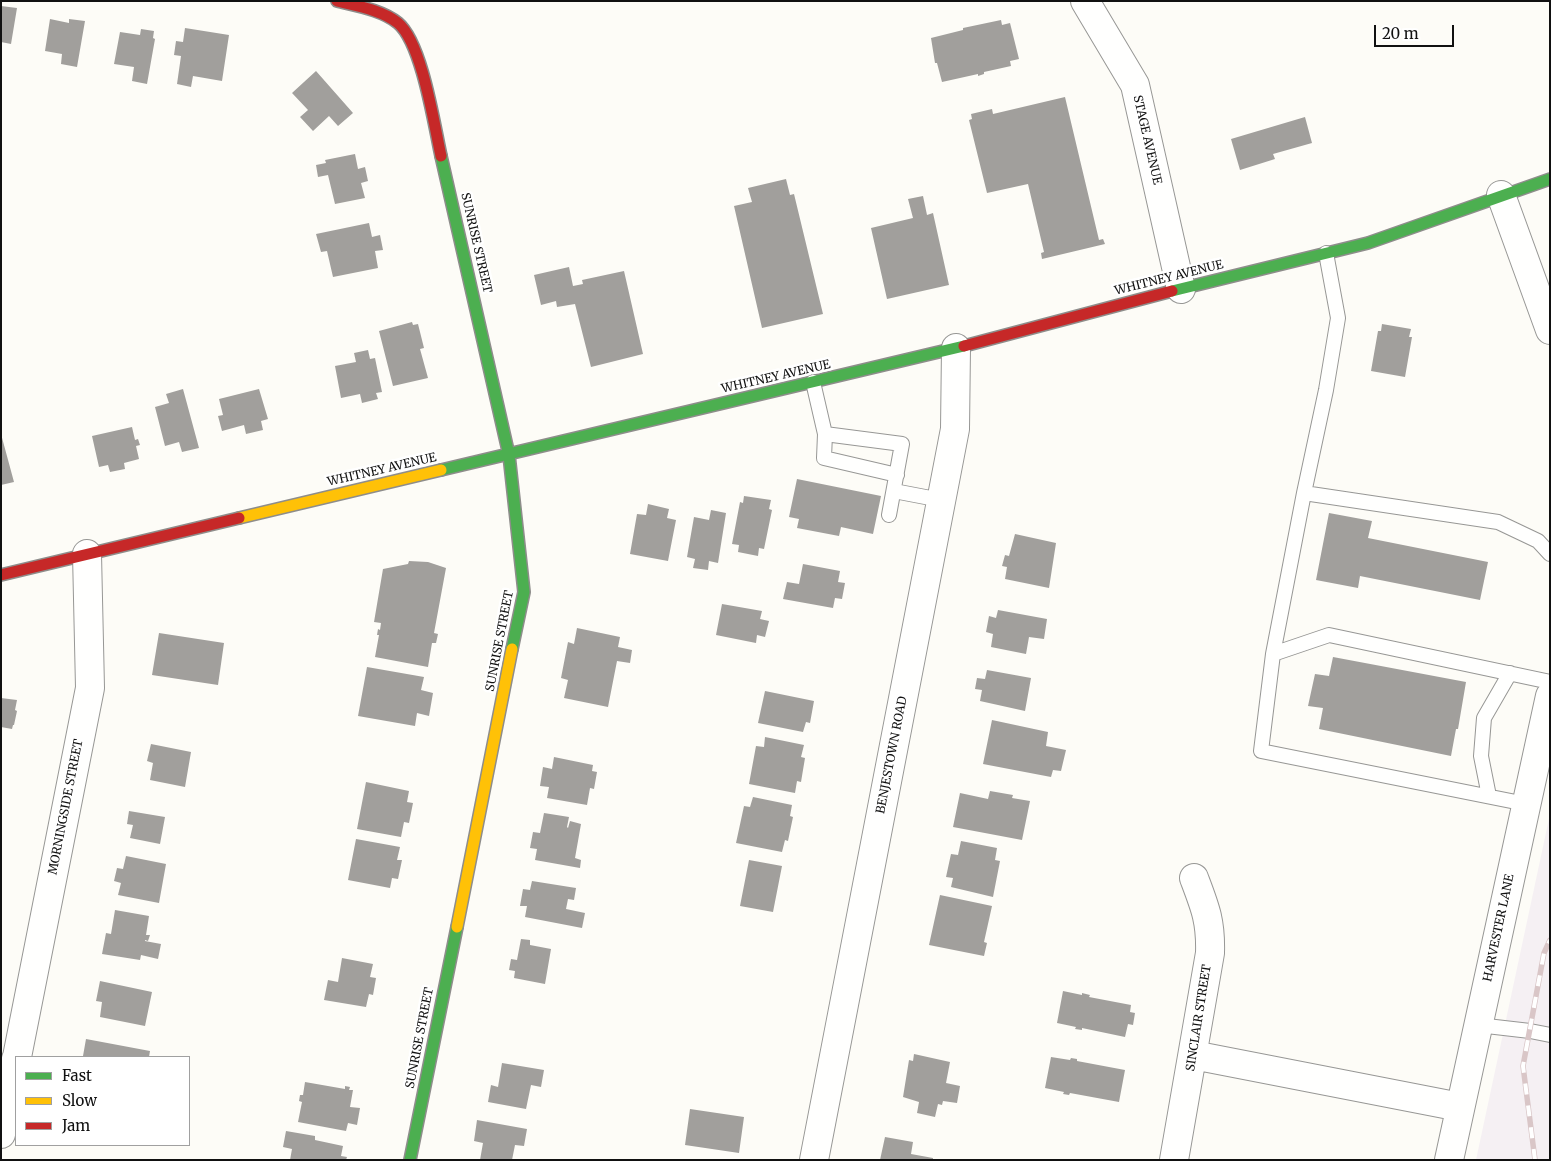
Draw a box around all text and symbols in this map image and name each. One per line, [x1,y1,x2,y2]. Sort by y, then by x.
scale bar [1376,15,1456,47]
text: 20 m [1382,24,1419,43]
street label: STAGE AVENUE [1130,94,1164,186]
street label: SUNRISE STREET [457,191,495,295]
street label: WHITNEY AVENUE [1113,258,1225,298]
street label: WHITNEY AVENUE [720,357,832,397]
street label: WHITNEY AVENUE [326,450,438,490]
street label: SUNRISE STREET [483,589,517,693]
street label: BENJESTOWN ROAD [874,695,910,815]
street label: MORNINGSIDE STREET [46,738,86,876]
street label: HARVESTER LANE [1481,873,1517,983]
street label: SINCLAIR STREET [1183,964,1215,1072]
street label: SUNRISE STREET [403,986,437,1090]
legend [15,1056,190,1146]
text: Fast [62,1066,92,1085]
text: Slow [62,1091,97,1110]
text: Jam [62,1116,90,1135]

